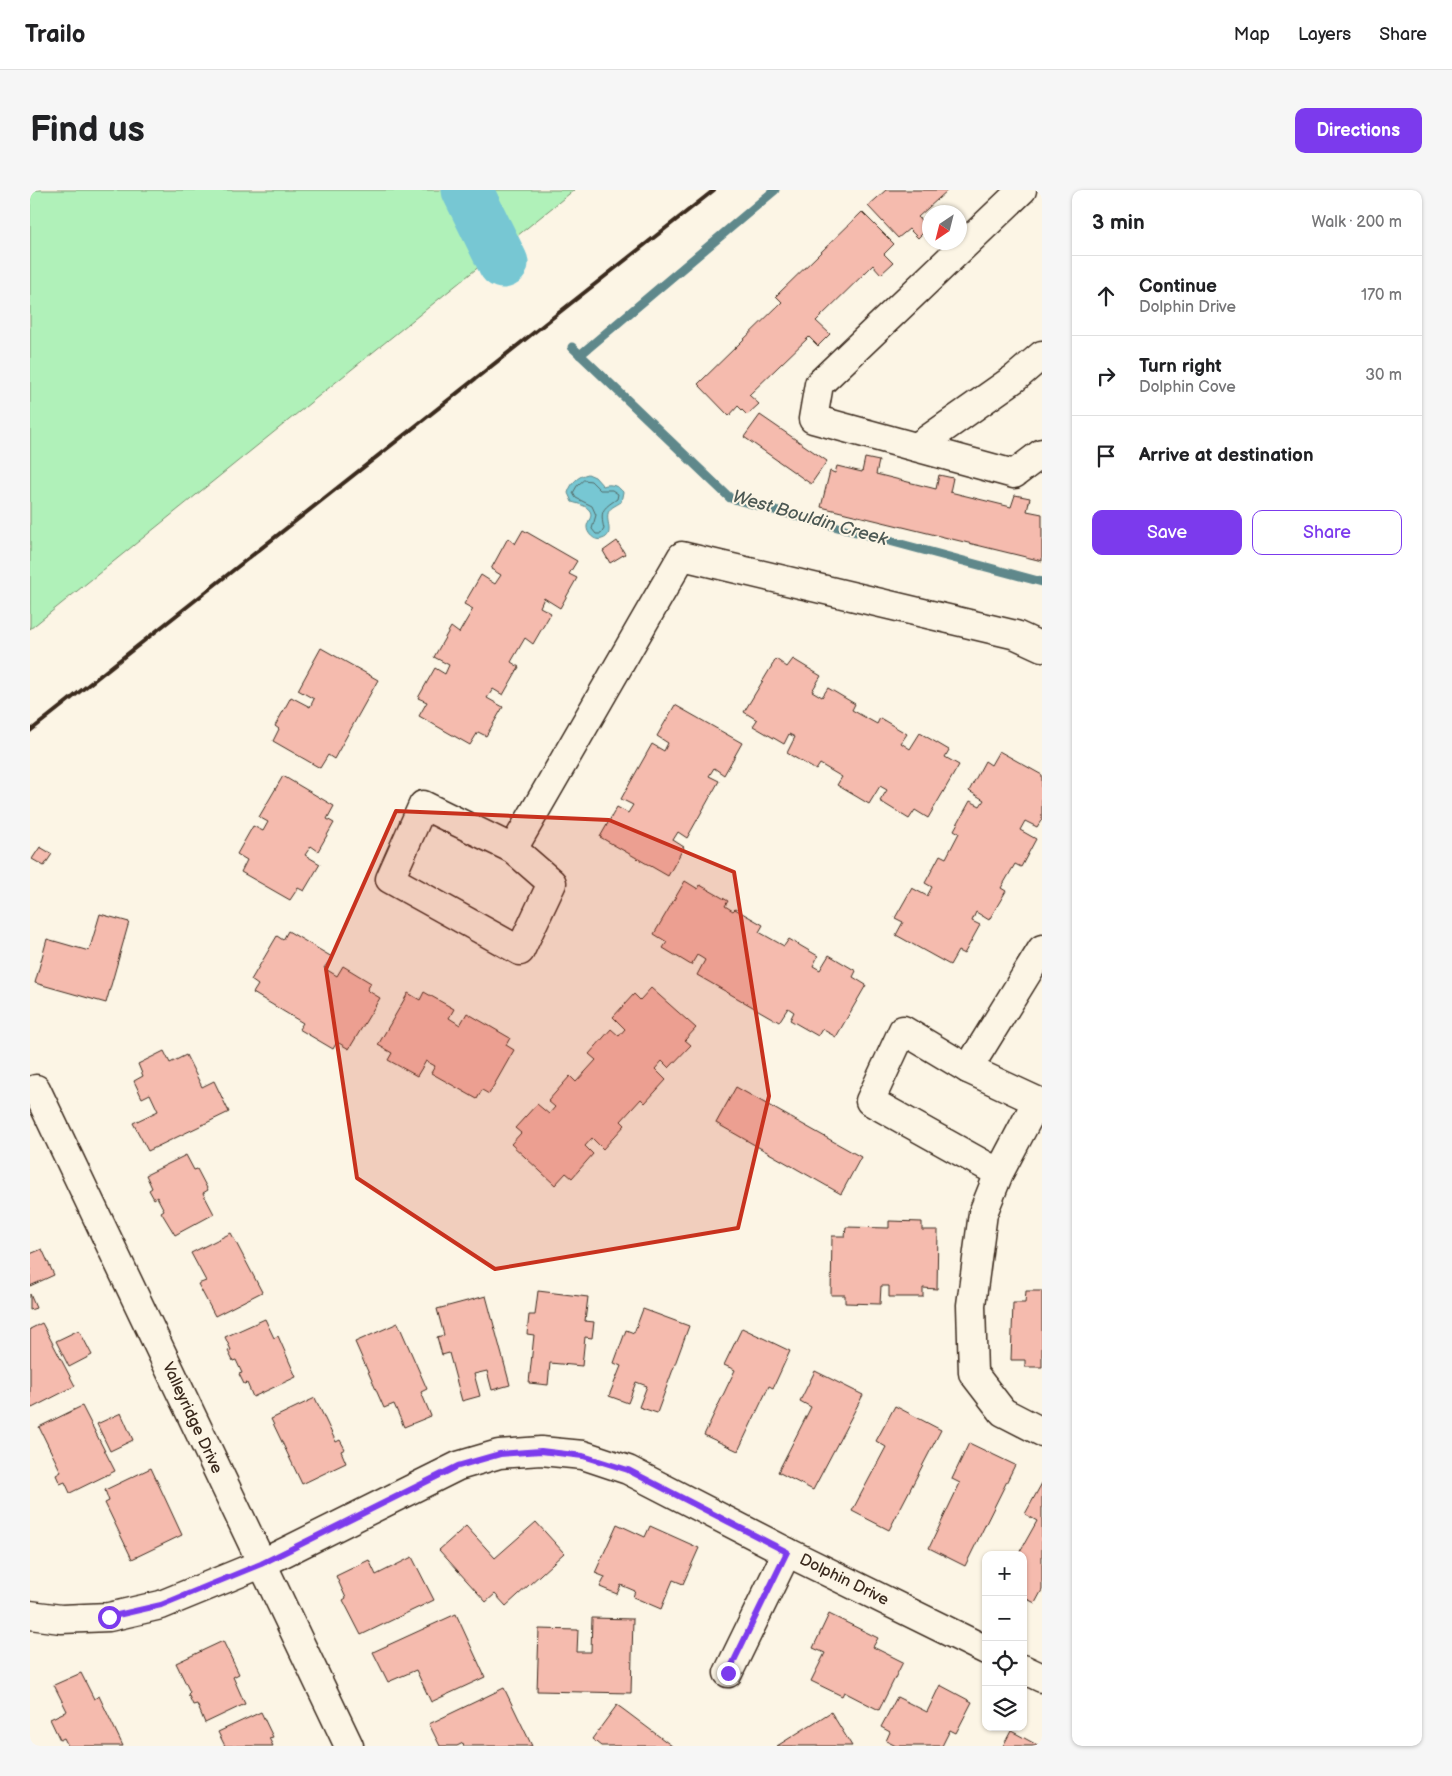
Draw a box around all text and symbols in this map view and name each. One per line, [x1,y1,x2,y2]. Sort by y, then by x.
text: Trailo [25,20,85,49]
text: Map [1234,24,1270,45]
text: Layers [1298,24,1351,45]
text: Share [1379,24,1427,45]
button: Directions [1295,108,1422,153]
text: Find us [30,109,145,152]
north arrow [922,205,967,250]
text: 3 min [1092,210,1145,235]
text: Walk · 200 m [1312,213,1402,232]
text: Continue [1139,275,1217,298]
icon: ahead [1092,282,1120,310]
text: 170 m [1361,286,1402,305]
text: Dolphin Drive [1139,298,1236,317]
text: Turn right [1139,355,1222,378]
icon: right [1092,362,1120,390]
text: 30 m [1365,366,1402,385]
text: Dolphin Cove [1139,378,1236,397]
icon: arrive [1092,442,1120,470]
text: Arrive at destination [1139,444,1314,467]
water label: West Bouldin Creek [730,486,891,551]
button: Save [1092,510,1242,555]
button: Share [1252,510,1402,555]
street label: Valleyridge Drive [158,1359,226,1477]
street label: Dolphin Drive [796,1550,892,1610]
map controls [982,1551,1027,1731]
button: + [982,1551,1027,1596]
button: − [982,1596,1027,1641]
route start [98,1606,121,1629]
button: locate [982,1641,1027,1686]
route end [717,1662,740,1685]
button: layers [982,1686,1027,1731]

